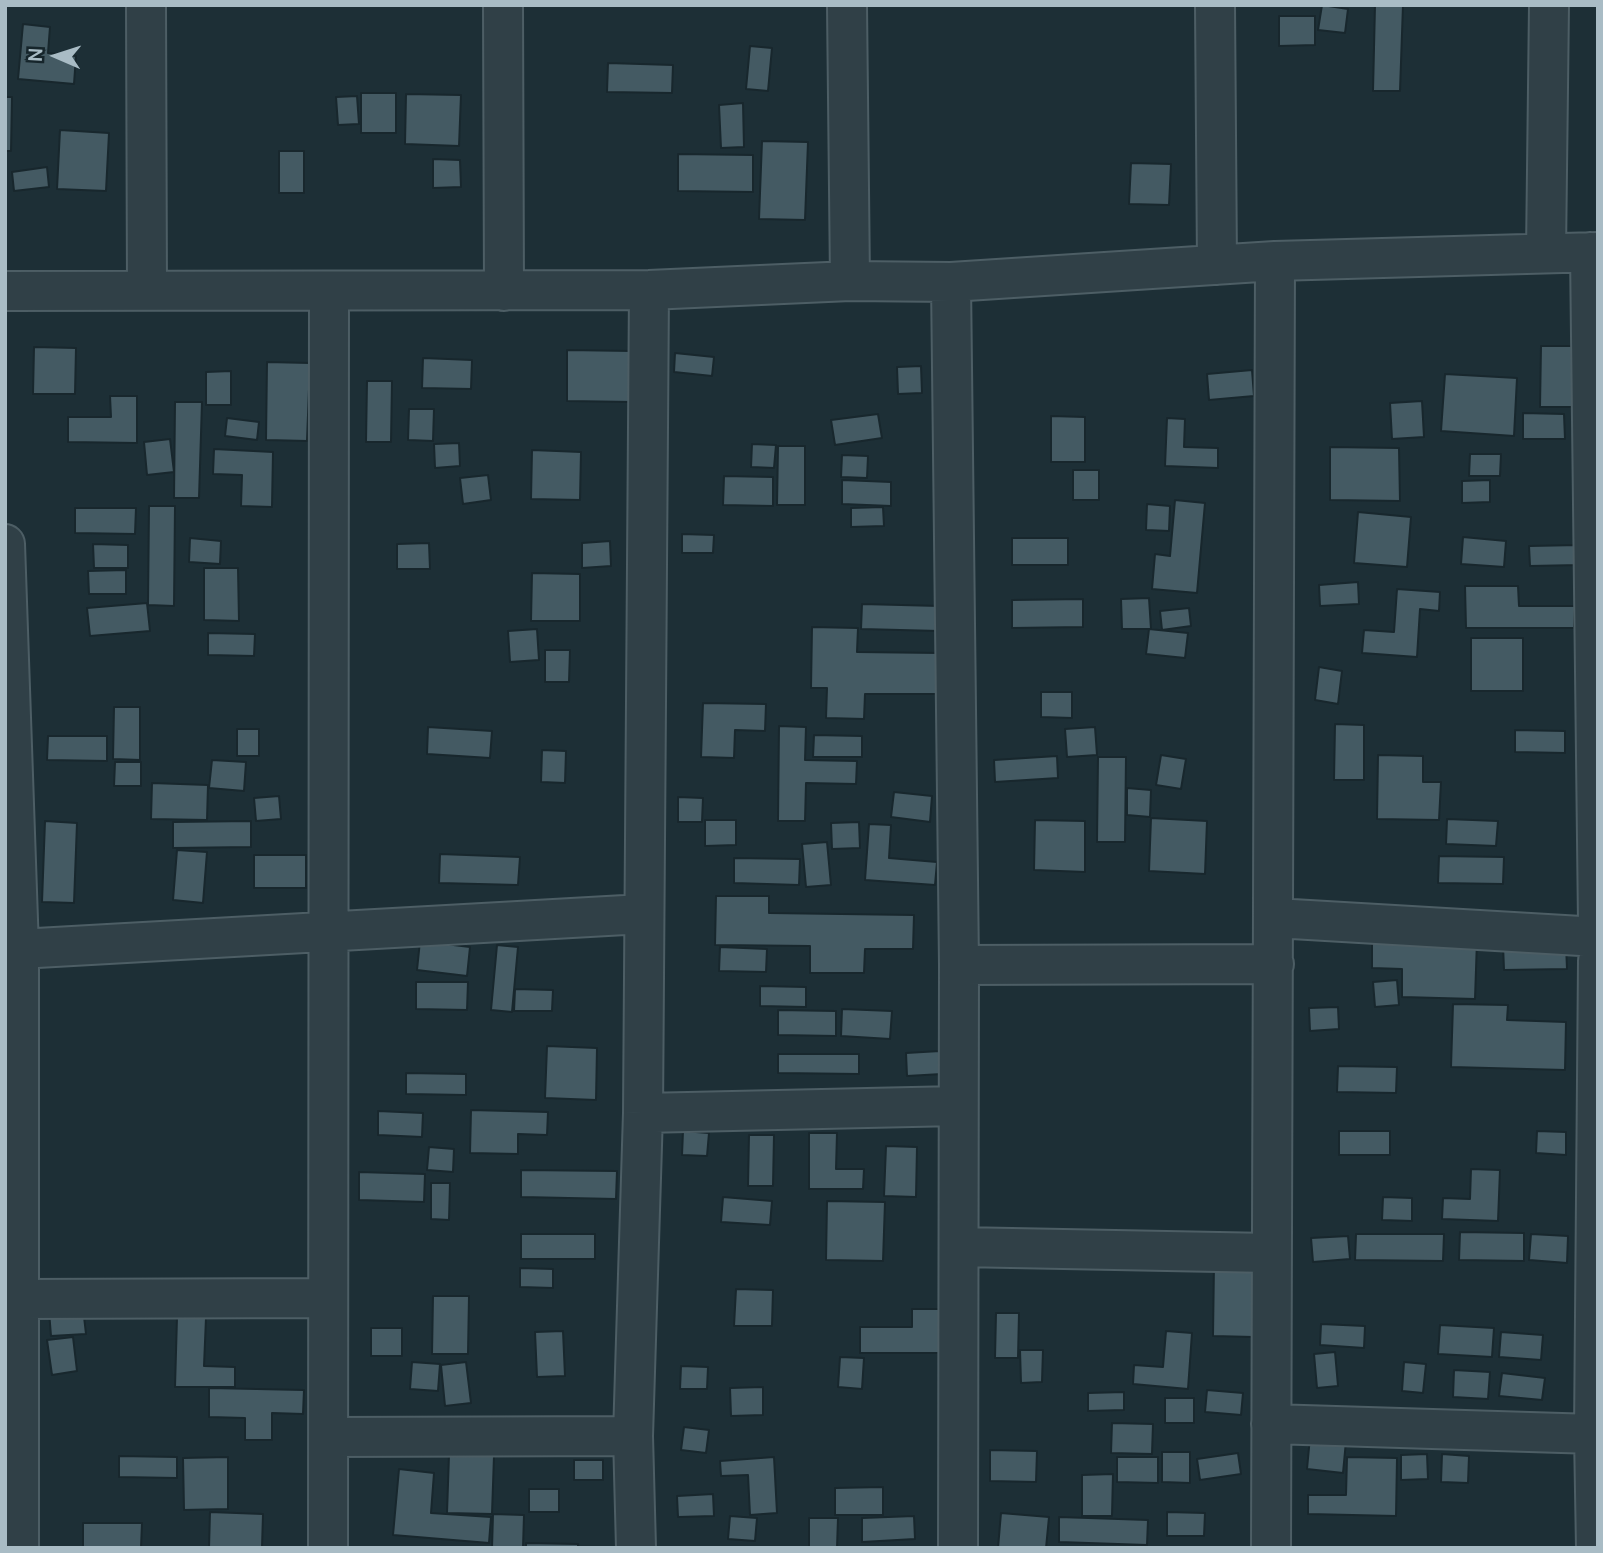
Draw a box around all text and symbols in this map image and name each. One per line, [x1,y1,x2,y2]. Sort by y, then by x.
north arrow [21,21,91,91]
text: N [22,47,48,62]

